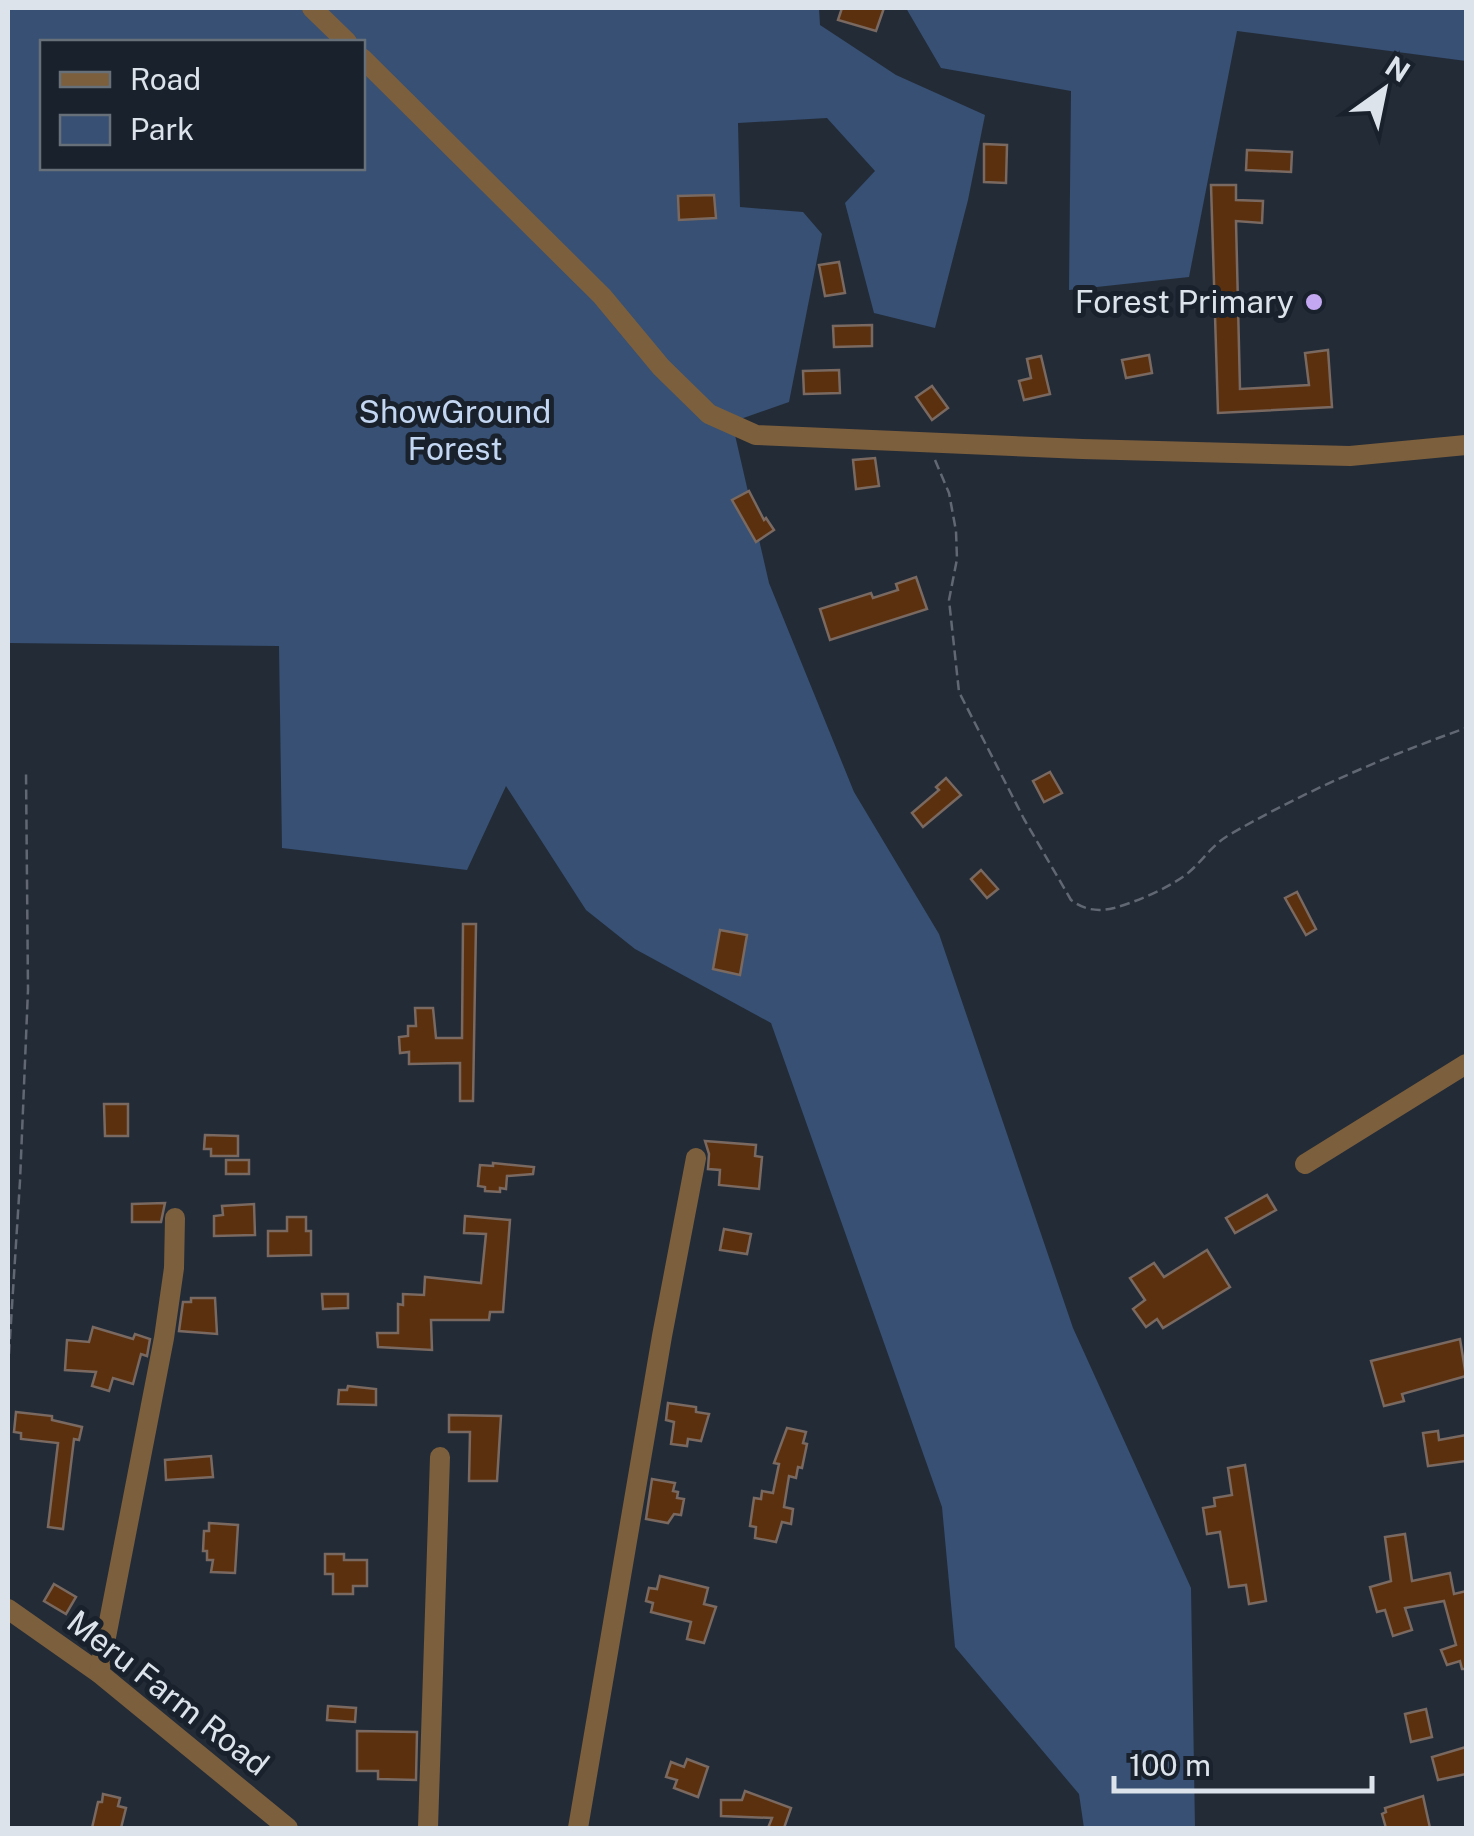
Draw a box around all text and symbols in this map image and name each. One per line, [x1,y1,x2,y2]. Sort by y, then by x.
legend [40,40,365,170]
north arrow [1334,40,1434,140]
text: N [1380,49,1416,88]
text: Road [130,61,201,97]
text: Park [130,111,194,147]
place label: Forest Primary [1075,283,1294,320]
marker: Forest Primary [1303,291,1325,313]
park label: ShowGround Forest [359,393,551,467]
street label: Meru Farm Road [60,1603,276,1783]
scale bar [1114,1731,1372,1793]
text: 100 m [1129,1747,1211,1783]

